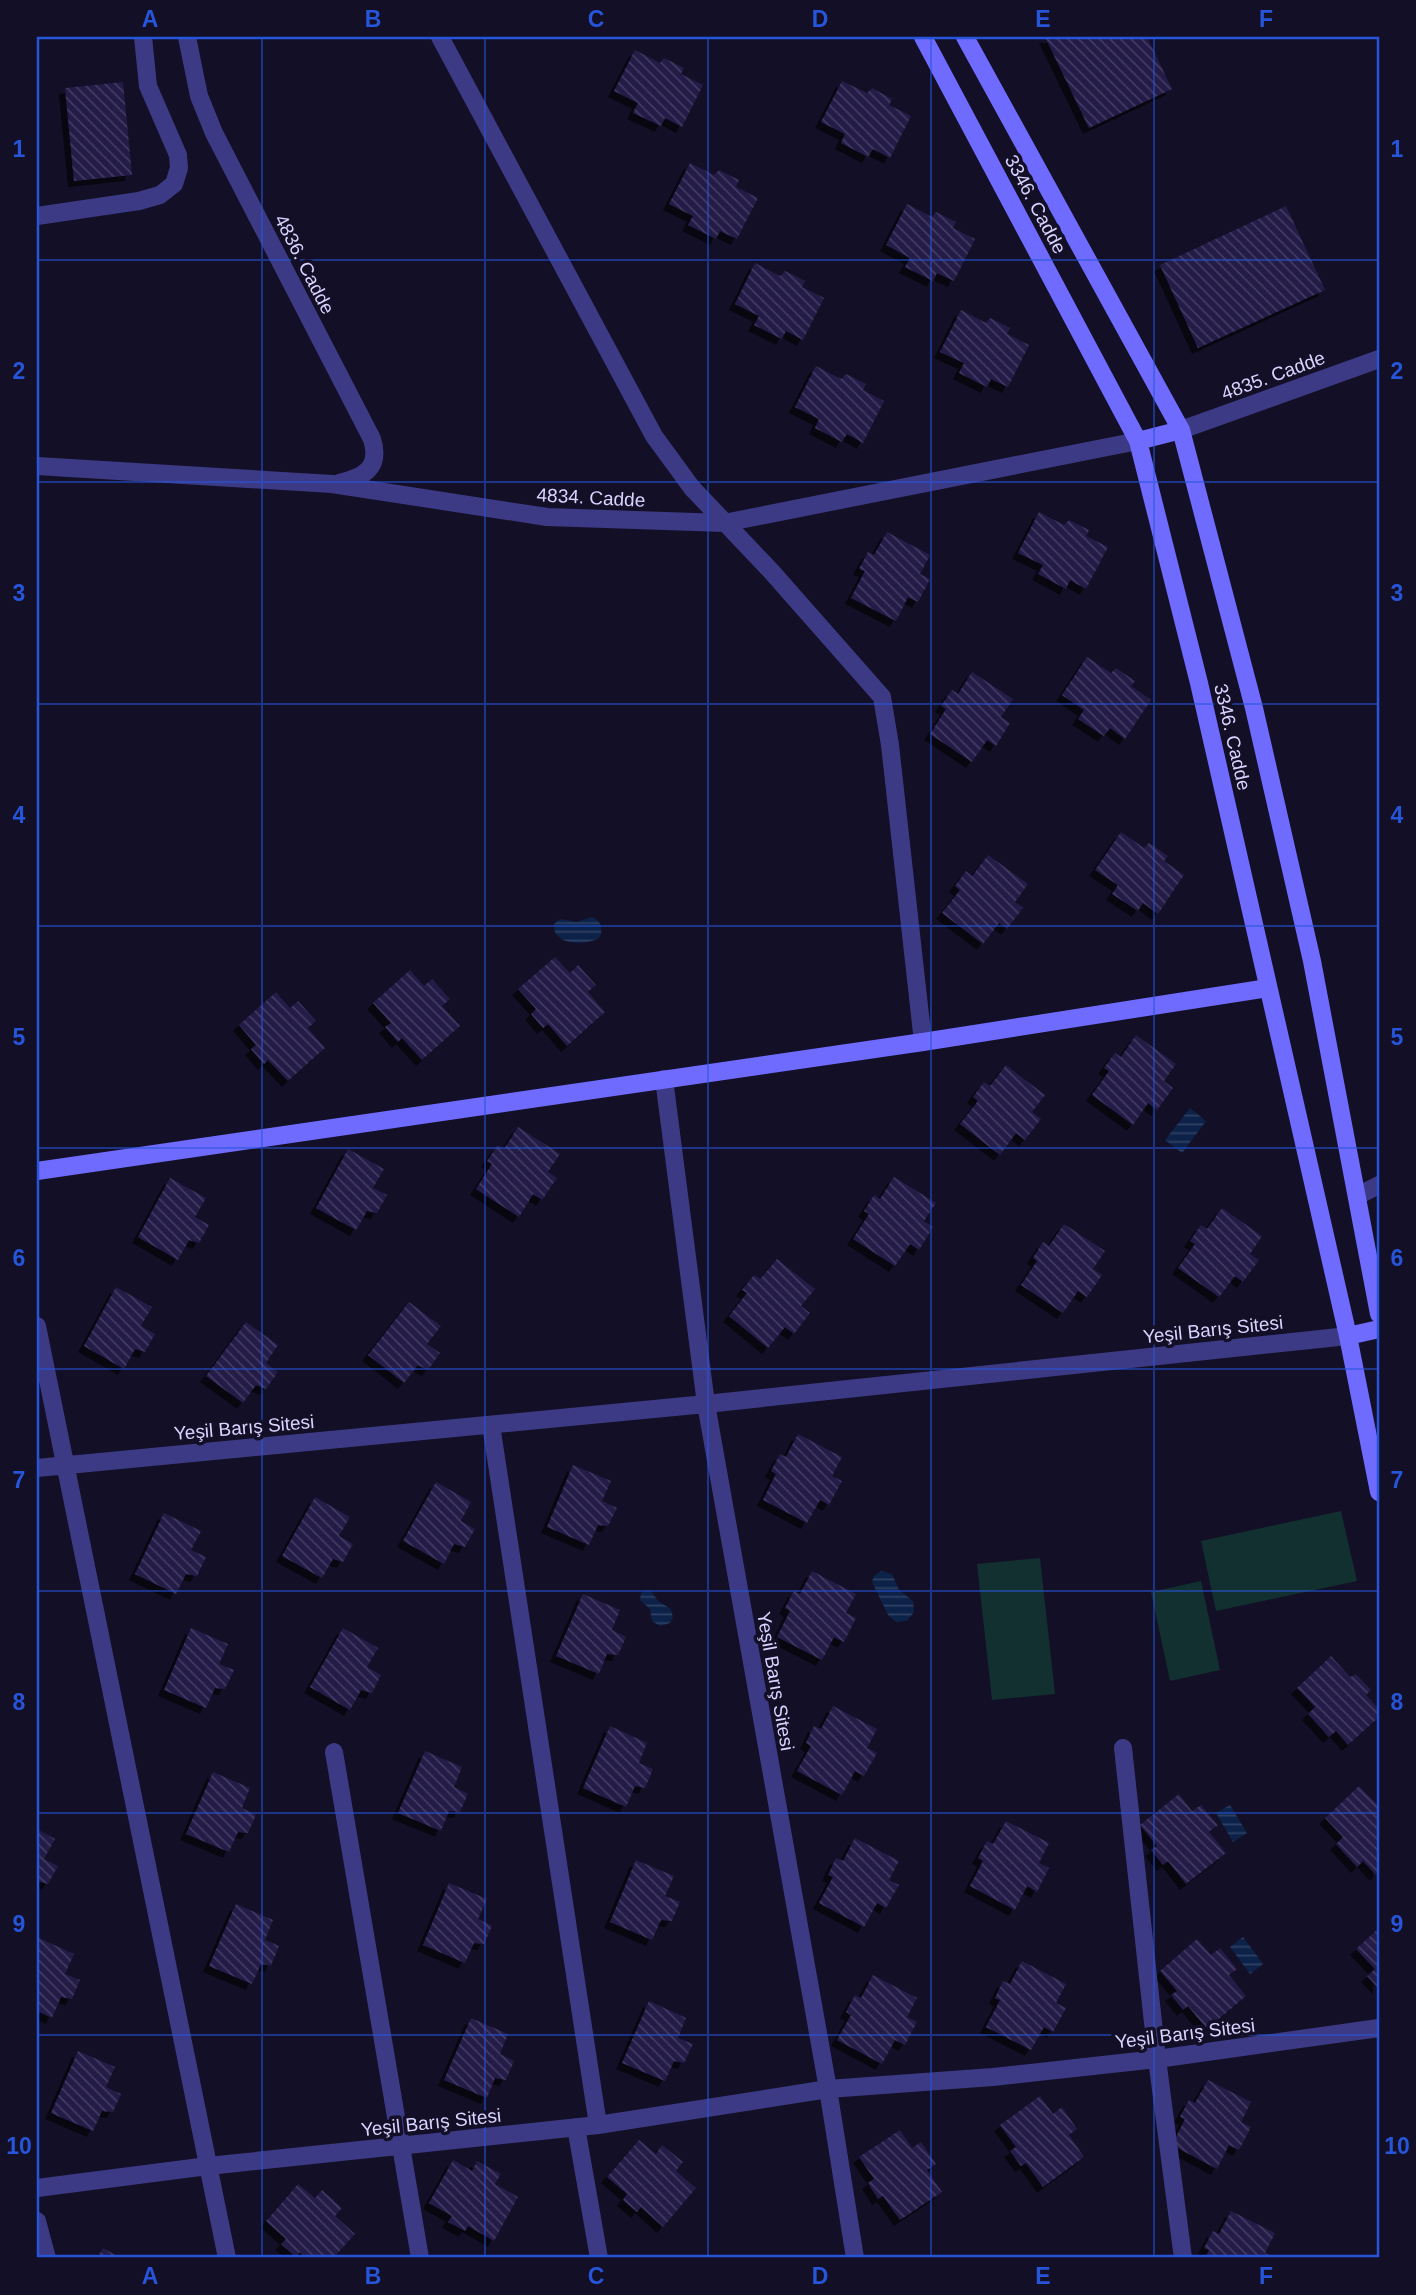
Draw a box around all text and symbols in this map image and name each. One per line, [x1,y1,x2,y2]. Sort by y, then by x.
text: A [142,6,158,32]
text: B [365,6,381,32]
text: C [588,6,604,32]
text: D [812,6,828,32]
text: E [1035,6,1051,32]
text: F [1259,6,1273,32]
text: 1 [13,136,26,162]
text: 1 [1391,136,1404,162]
street label: 3346. Cadde [1001,151,1070,257]
street label: 4836. Cadde [270,211,339,317]
street label: 4835. Cadde [1218,347,1328,404]
text: 2 [13,358,25,384]
text: 2 [1391,358,1403,384]
street label: 4834. Cadde [536,484,646,511]
text: 3 [13,580,25,606]
text: 3 [1391,580,1403,606]
street label: 3346. Cadde [1210,682,1255,792]
text: 4 [13,802,26,828]
text: 4 [1391,802,1404,828]
text: 5 [13,1024,26,1050]
text: 5 [1391,1024,1404,1050]
text: 6 [13,1245,25,1271]
text: 6 [1391,1245,1403,1271]
street label: Yeşil Barış Sitesi [1142,1312,1284,1347]
street label: Yeşil Barış Sitesi [173,1411,315,1444]
text: 7 [13,1467,25,1493]
text: 7 [1391,1467,1403,1493]
street label: Yeşil Barış Sitesi [753,1610,798,1752]
text: 8 [13,1689,26,1715]
text: 8 [1391,1689,1404,1715]
text: 9 [13,1911,25,1937]
text: 9 [1391,1911,1403,1937]
street label: Yeşil Barış Sitesi [1114,2014,1256,2052]
street label: Yeşil Barış Sitesi [360,2105,502,2140]
text: 10 [6,2133,32,2159]
text: 10 [1384,2133,1410,2159]
text: A [142,2263,158,2289]
text: B [365,2263,381,2289]
text: C [588,2263,604,2289]
text: D [812,2263,828,2289]
text: E [1035,2263,1051,2289]
text: F [1259,2263,1273,2289]

